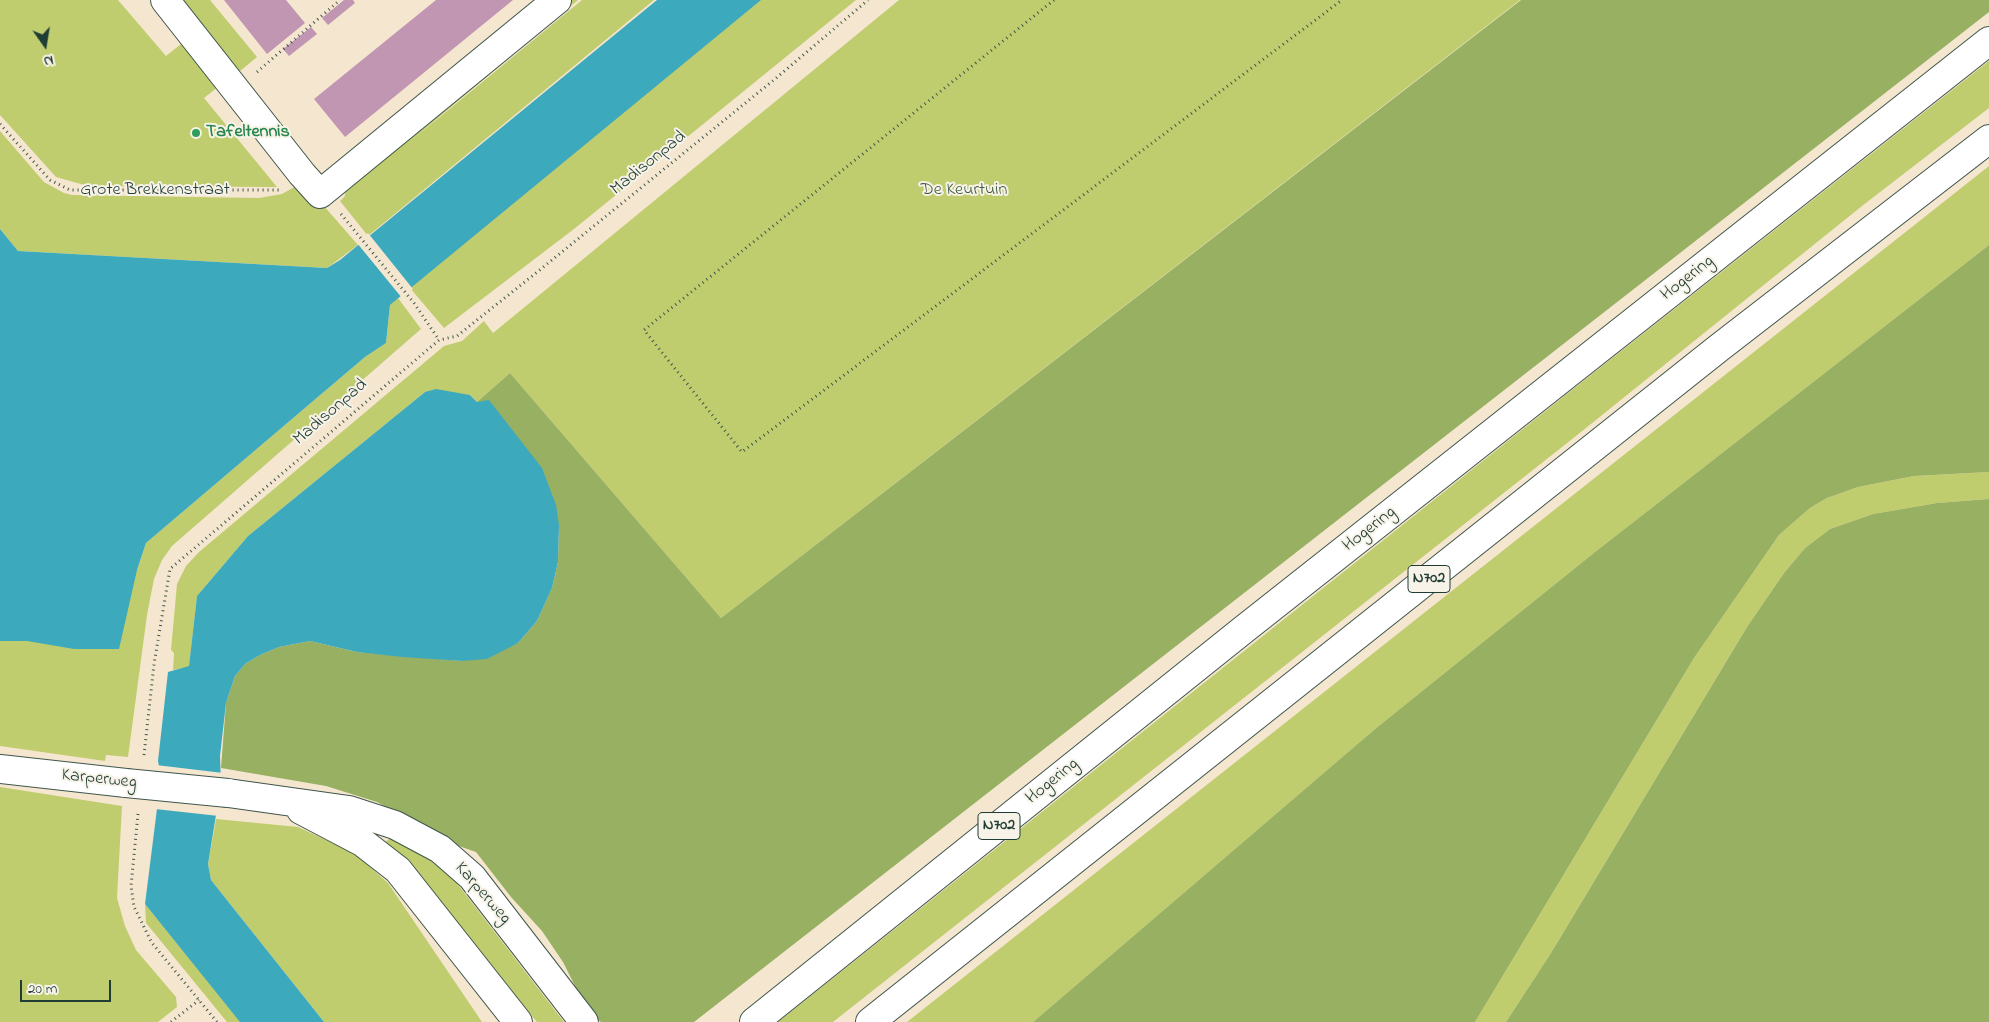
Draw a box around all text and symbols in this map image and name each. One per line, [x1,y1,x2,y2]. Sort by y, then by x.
north arrow [20,20,70,70]
text: N [42,49,55,71]
place label: Tafeltennis [206,122,290,144]
marker: Tafeltennis [190,127,202,139]
street label: Madisonpad [607,127,691,201]
street label: Grote Brekkenstraat [80,180,230,202]
park label: De Keurtuin [921,180,1007,202]
street label: Hogering [1657,251,1719,307]
street label: Madisonpad [290,375,372,451]
street label: Hogering [1339,502,1401,558]
road number: N702 [1408,566,1450,592]
street label: Hogering [1022,754,1084,810]
street label: Karperweg [60,765,138,795]
road number: N702 [978,812,1020,839]
street label: Karperweg [449,858,515,930]
scale bar [22,970,114,1002]
text: 20 m [28,978,57,1000]

